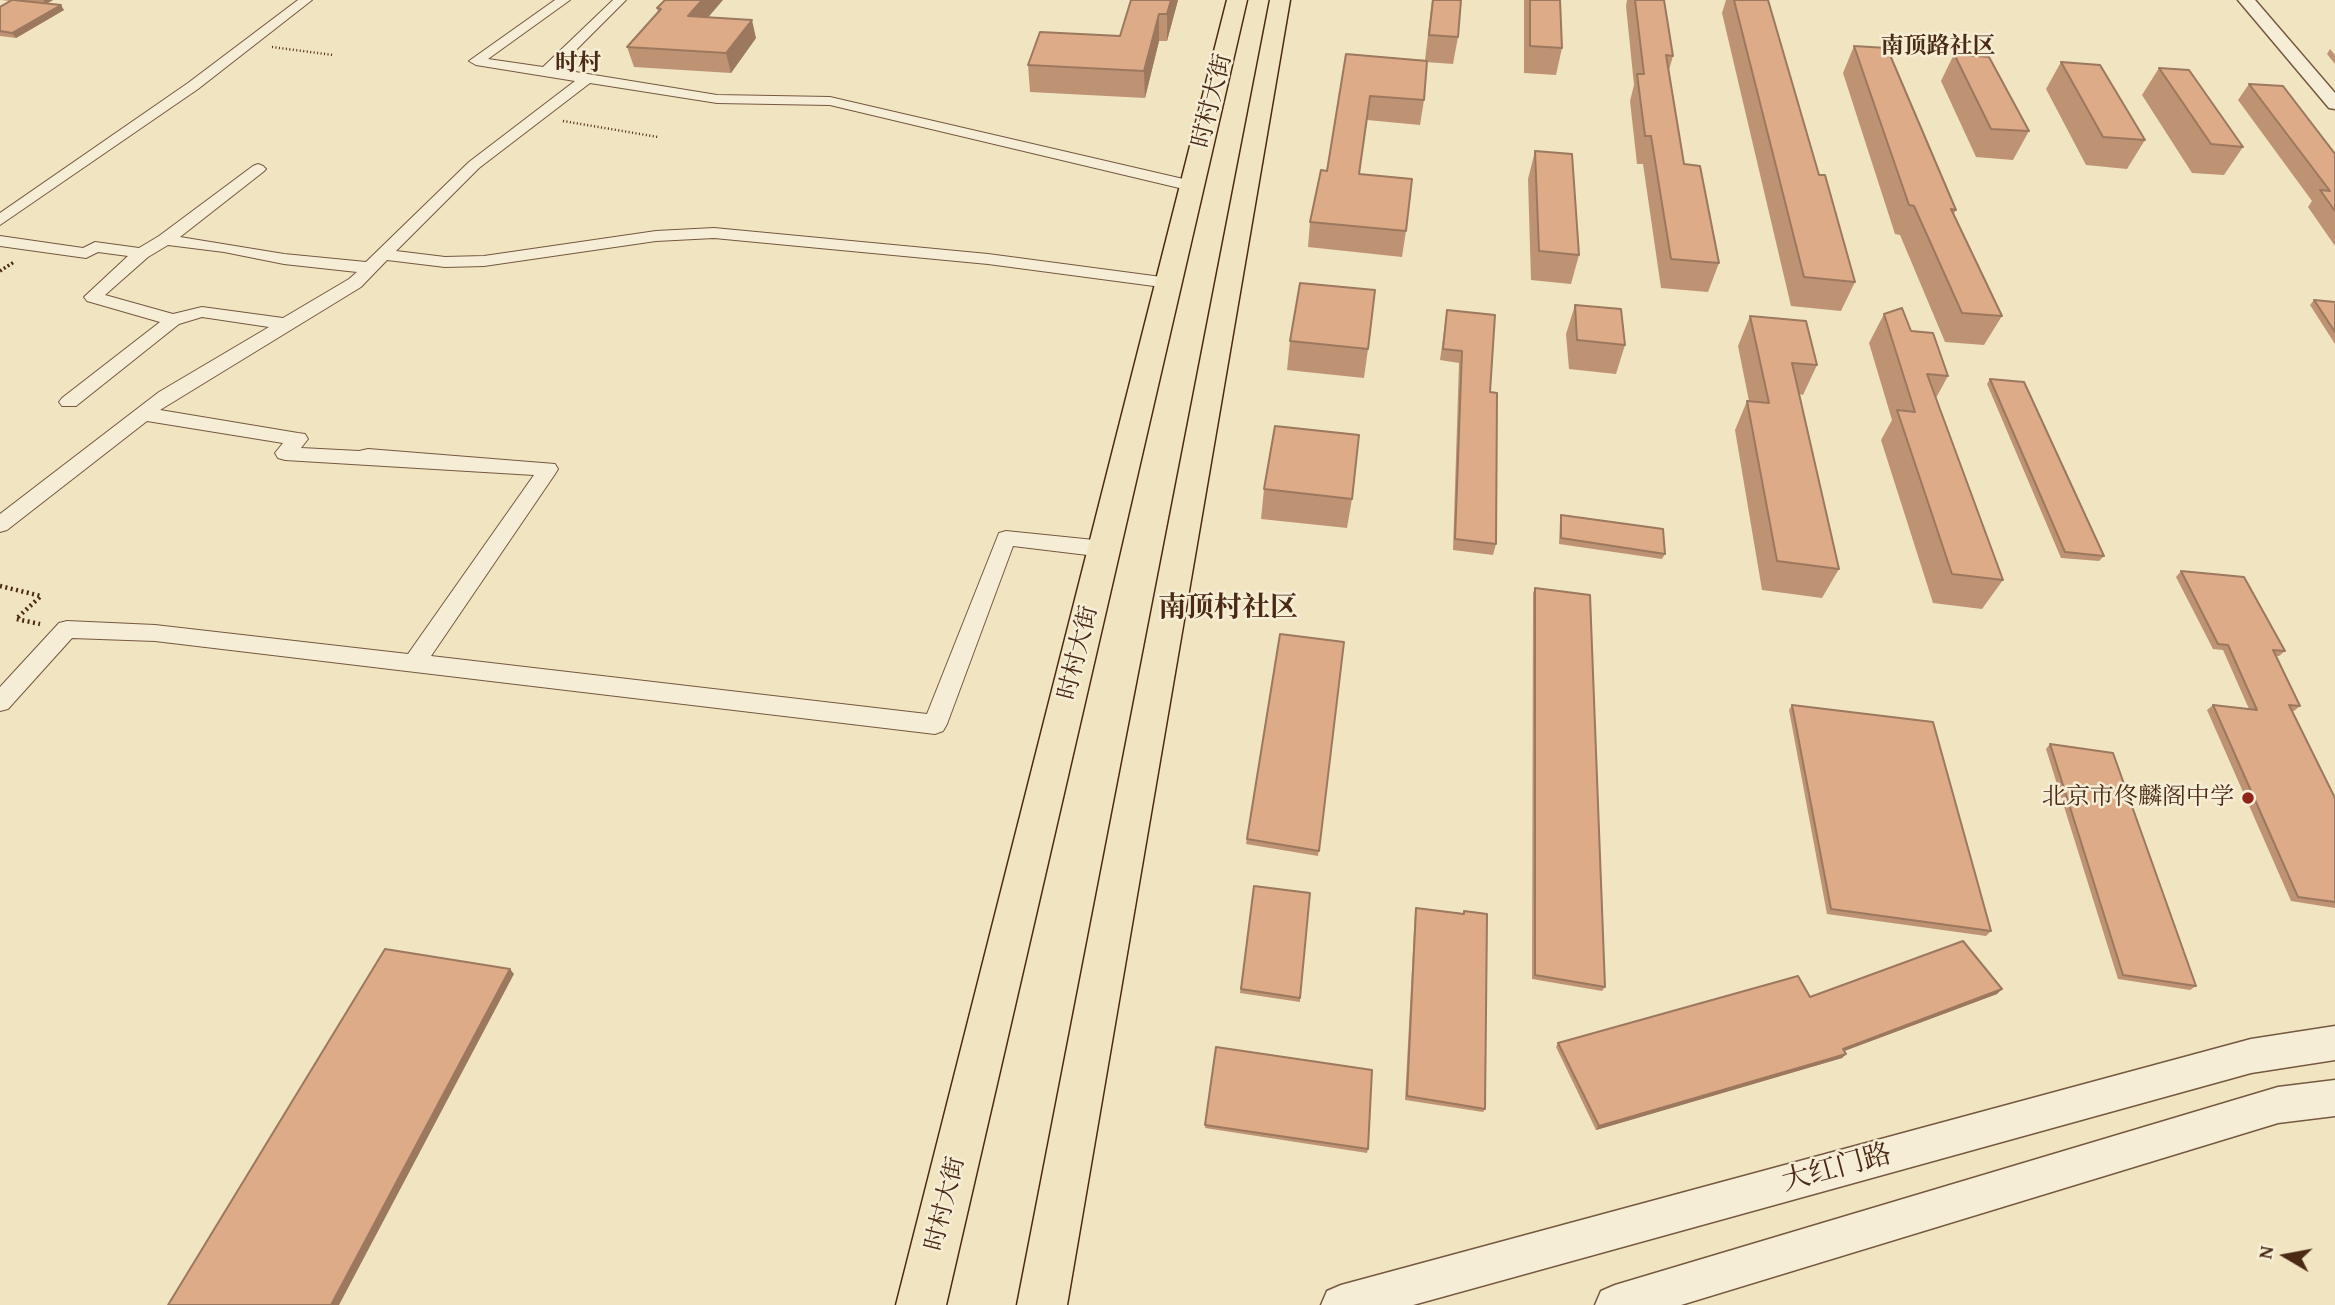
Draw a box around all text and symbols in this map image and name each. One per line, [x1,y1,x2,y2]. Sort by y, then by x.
district label: 南顶路社区 [1881,33,1995,61]
district label: 时村 [555,50,601,78]
street label: 时村大街 [1187,51,1239,151]
district label: 南顶村社区 [1158,592,1298,626]
street label: 时村大街 [1053,603,1105,703]
place label: 北京市佟麟阁中学 [2042,784,2234,812]
marker: 北京市佟麟阁中学 [2240,790,2256,806]
street label: 大红门路 [1779,1138,1895,1200]
street label: 时村大街 [920,1154,972,1254]
north arrow [2251,1221,2321,1291]
text: N [2250,1244,2280,1261]

